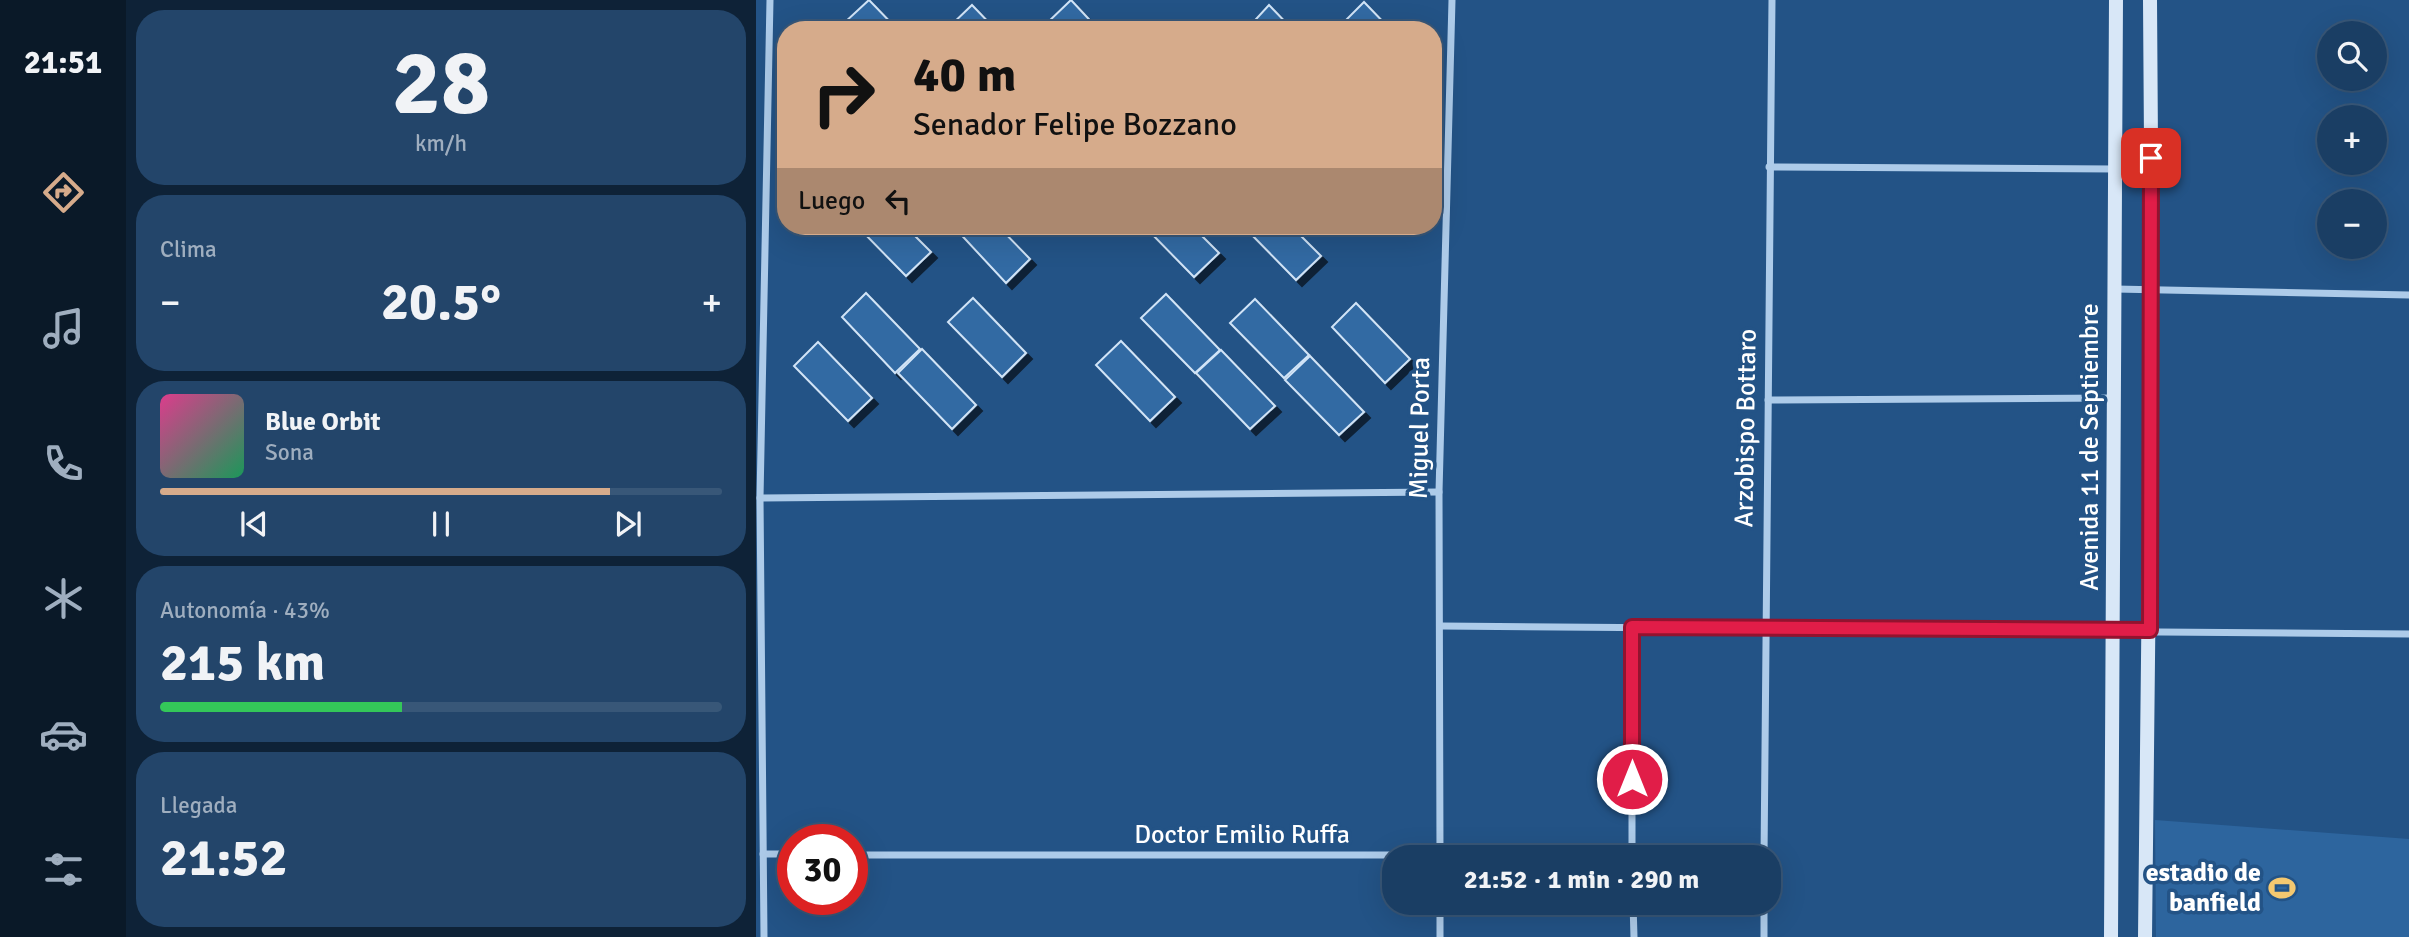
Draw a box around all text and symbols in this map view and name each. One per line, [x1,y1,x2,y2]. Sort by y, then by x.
map controls [2317,21,2387,259]
button: search [2317,21,2387,91]
text: 28 [392,27,490,140]
text: 21:51 [24,43,102,82]
text: 40 m [913,45,1016,105]
icon: right [798,49,889,140]
text: Senador Felipe Bozzano [913,105,1237,144]
button: + [2317,105,2387,175]
pin [2121,128,2181,188]
text: km/h [415,129,467,158]
icon: arrive [2132,139,2170,177]
icon: directions [39,168,88,217]
icon: left [879,182,917,220]
text: Luego [798,185,865,217]
button: − [2317,189,2387,259]
text: Clima [160,235,217,264]
text: 20.5° [381,270,501,334]
text: − [160,279,181,326]
text: + [701,279,722,326]
street label: Avenida 11 de Septiembre [2074,303,2106,591]
icon: music [39,304,88,353]
street label: Arzobispo Bottaro [1728,328,1764,528]
street label: Miguel Porta [1403,357,1437,499]
text: Blue Orbit [265,406,381,438]
text: Sona [265,438,314,467]
icon: phone [39,439,88,488]
icon: previous [235,505,273,543]
icon: pause [422,505,460,543]
icon: next [609,505,647,543]
icon: climate [39,574,88,623]
text: Autonomía · 43% [160,596,330,625]
text: 215 km [160,631,325,695]
icon: car [39,710,88,759]
position arrow [1595,742,1669,816]
text: Llegada [160,791,237,820]
street label: Doctor Emilio Ruffa [1134,819,1350,851]
speed limit sign: 30 [777,824,868,915]
text: 21:52 [160,826,288,890]
icon: filters [39,845,88,894]
place label: estadio de banfield [2146,857,2261,919]
text: 21:52 · 1 min · 290 m [1464,864,1699,896]
sports icon: estadio de banfield [2267,873,2297,903]

